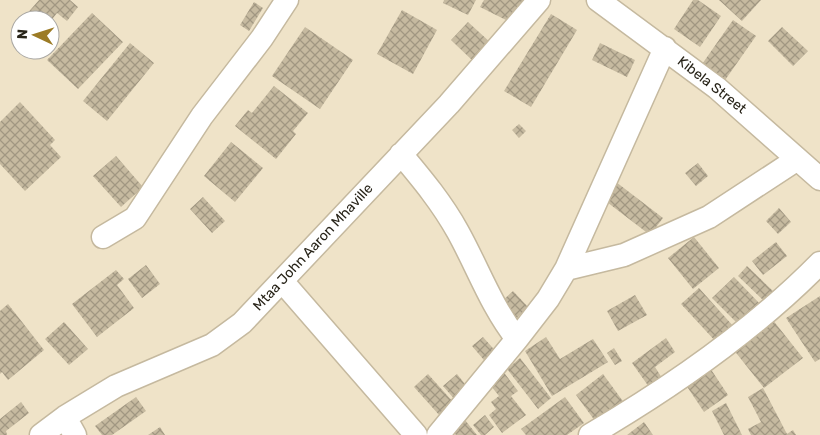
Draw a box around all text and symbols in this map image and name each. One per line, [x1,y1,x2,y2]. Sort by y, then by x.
north arrow [10,10,60,60]
text: N [14,29,31,40]
street label: Kibela Street [674,53,750,118]
street label: Mtaa John Aaron Mhaville [250,180,377,314]

